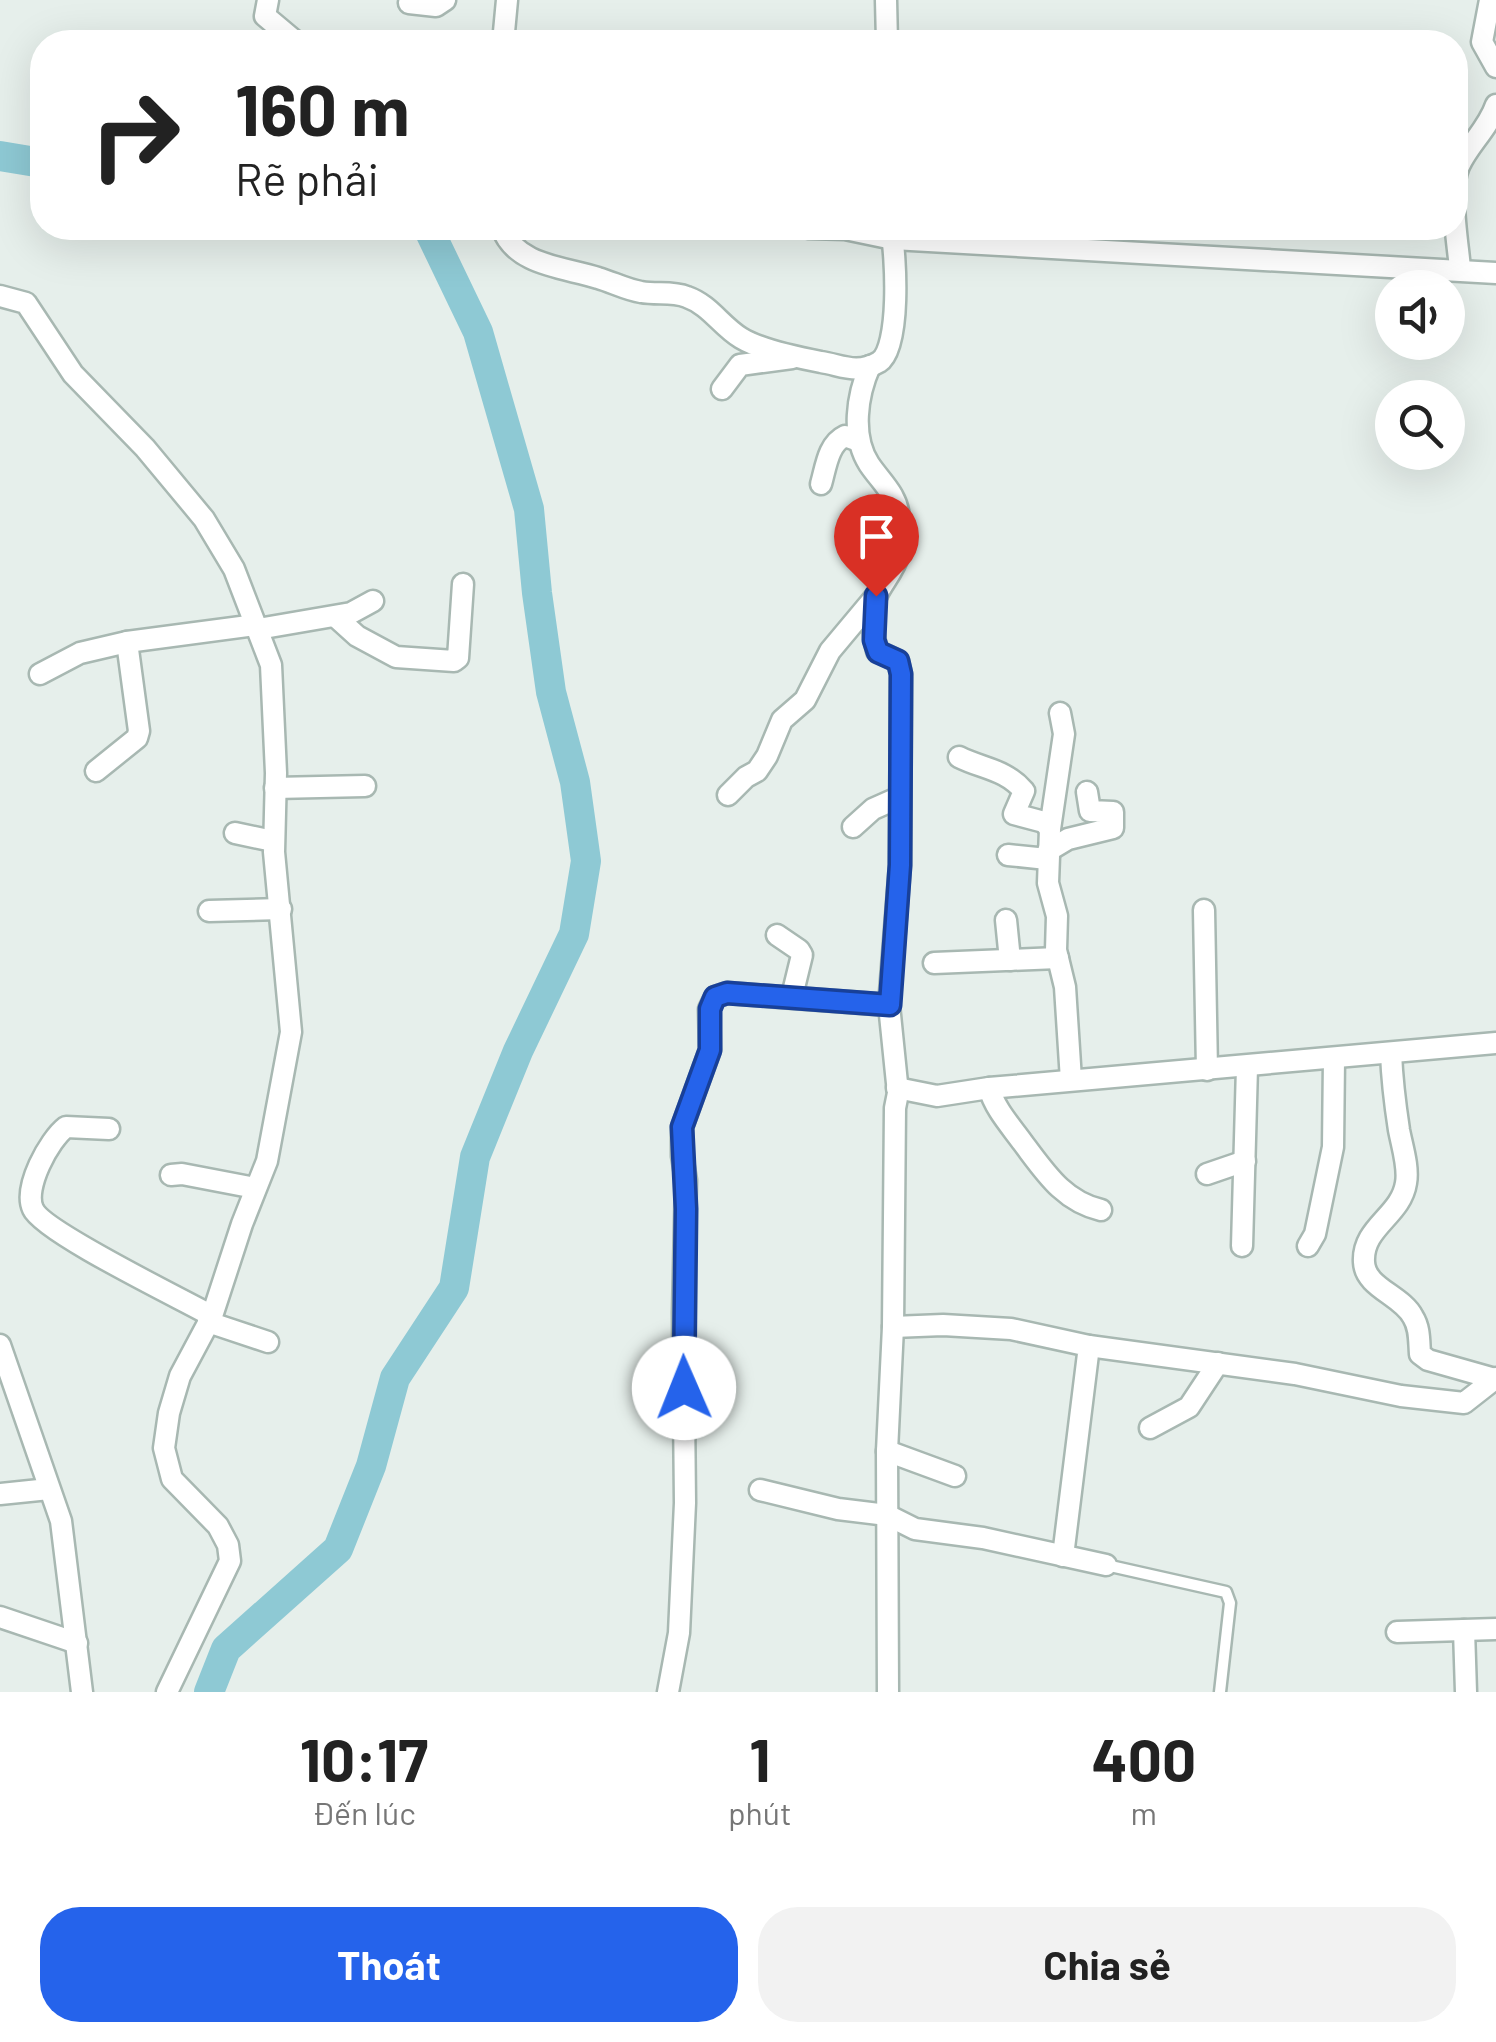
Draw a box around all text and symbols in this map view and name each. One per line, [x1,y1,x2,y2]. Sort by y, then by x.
text: 160 m [235,66,410,150]
icon: right [70,70,200,200]
text: Rẽ phải [235,151,379,205]
map controls [1375,270,1465,470]
button: sound [1375,270,1465,360]
button: search [1375,380,1465,470]
pin [834,494,919,597]
icon: arrive [849,509,904,564]
position arrow [632,1336,736,1440]
text: 10:17 [300,1722,428,1794]
text: 1 [749,1722,770,1794]
text: 400 [1091,1722,1196,1794]
text: Đến lúc [312,1793,416,1831]
text: phút [728,1793,792,1831]
text: m [1131,1793,1157,1831]
button: Thoát [40,1907,738,2022]
button: Chia sẻ [758,1907,1456,2022]

